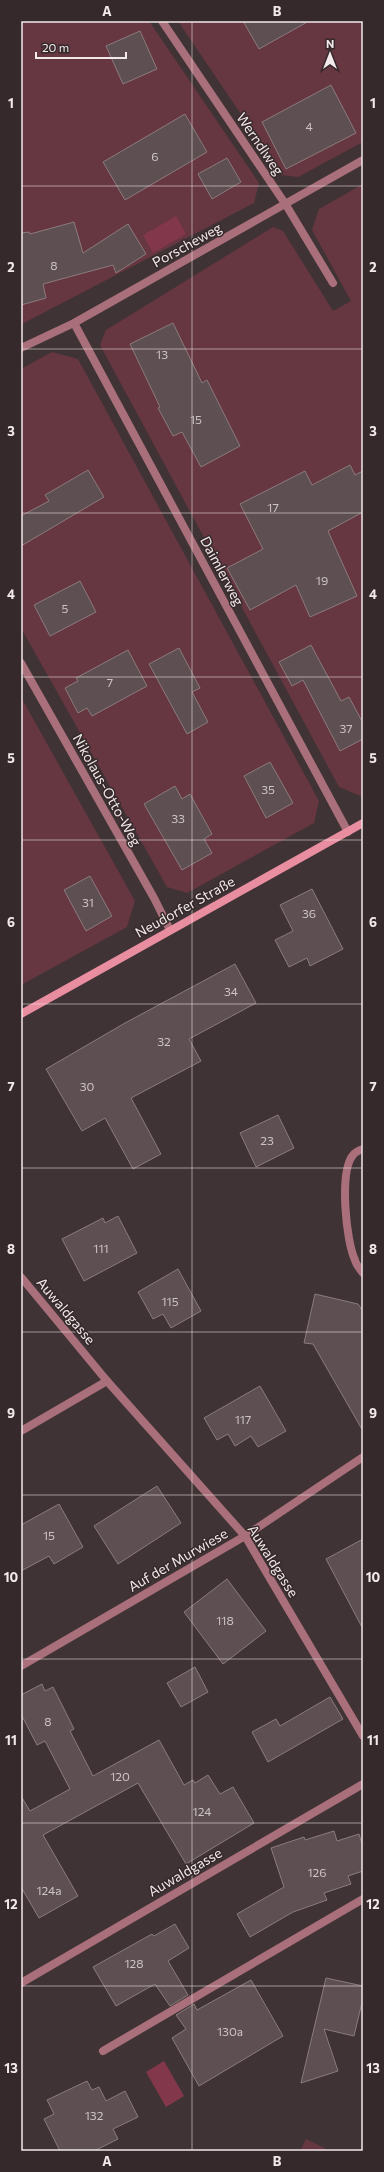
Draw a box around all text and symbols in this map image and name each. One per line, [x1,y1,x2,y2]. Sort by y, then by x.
text: A [102,3,112,19]
text: B [273,3,282,19]
scale bar [36,34,126,60]
north arrow [310,34,350,74]
text: N [326,37,334,50]
text: 20 m [42,40,69,54]
text: 1 [8,95,14,111]
text: 1 [370,95,376,111]
street label: Werndlweg [233,109,288,179]
house number: 4 [305,119,313,133]
house number: 6 [151,149,159,163]
street label: Porscheweg [149,218,225,271]
house number: 8 [50,258,58,272]
text: 2 [7,259,15,275]
text: 2 [369,259,377,275]
house number: 13 [156,347,168,361]
house number: 15 [190,412,202,426]
text: 3 [7,423,15,439]
text: 3 [369,423,377,439]
house number: 17 [267,500,279,514]
street label: Daimlerweg [197,533,248,609]
house number: 19 [316,573,328,587]
text: 4 [7,586,15,602]
text: 4 [369,586,377,602]
house number: 5 [62,601,69,615]
house number: 7 [107,675,113,689]
house number: 37 [339,721,353,735]
street label: Nikolaus-Otto-Weg [70,731,145,849]
text: 5 [7,750,15,766]
text: 5 [369,750,377,766]
house number: 35 [261,782,275,796]
house number: 33 [171,811,185,825]
street label: Neudorfer Straße [132,872,237,941]
house number: 31 [82,895,94,909]
house number: 36 [302,906,316,920]
text: 6 [7,914,15,930]
text: 6 [369,914,377,930]
house number: 34 [224,984,238,998]
house number: 32 [157,1034,171,1048]
text: 7 [7,1078,15,1094]
text: 7 [369,1078,377,1094]
house number: 30 [80,1079,95,1093]
house number: 23 [260,1133,274,1147]
text: 8 [7,1241,15,1257]
house number: 111 [93,1241,109,1255]
text: 8 [369,1241,377,1257]
street label: Auwaldgasse [33,1274,99,1348]
house number: 115 [161,1294,179,1308]
text: 9 [7,1405,15,1421]
text: 9 [369,1405,377,1421]
house number: 117 [235,1412,251,1426]
street label: Auwaldgasse [244,1521,302,1600]
street label: Auf der Murwiese [125,1524,231,1595]
house number: 15 [43,1528,55,1542]
text: 10 [4,1569,19,1585]
text: 10 [366,1569,381,1585]
house number: 118 [216,1613,234,1627]
house number: 8 [44,1714,52,1728]
text: 11 [5,1732,17,1748]
text: 11 [367,1732,379,1748]
house number: 120 [110,1769,130,1783]
house number: 124 [193,1804,211,1818]
street label: Auwaldgasse [145,1844,225,1900]
house number: 126 [307,1865,327,1879]
house number: 124a [36,1883,62,1897]
text: 12 [4,1896,18,1912]
text: 12 [366,1896,380,1912]
house number: 128 [124,1956,144,1970]
house number: 130a [217,2024,243,2038]
text: 13 [4,2060,18,2076]
text: 13 [366,2060,380,2076]
house number: 132 [85,2108,104,2122]
text: A [102,2153,112,2169]
text: B [273,2153,282,2169]

